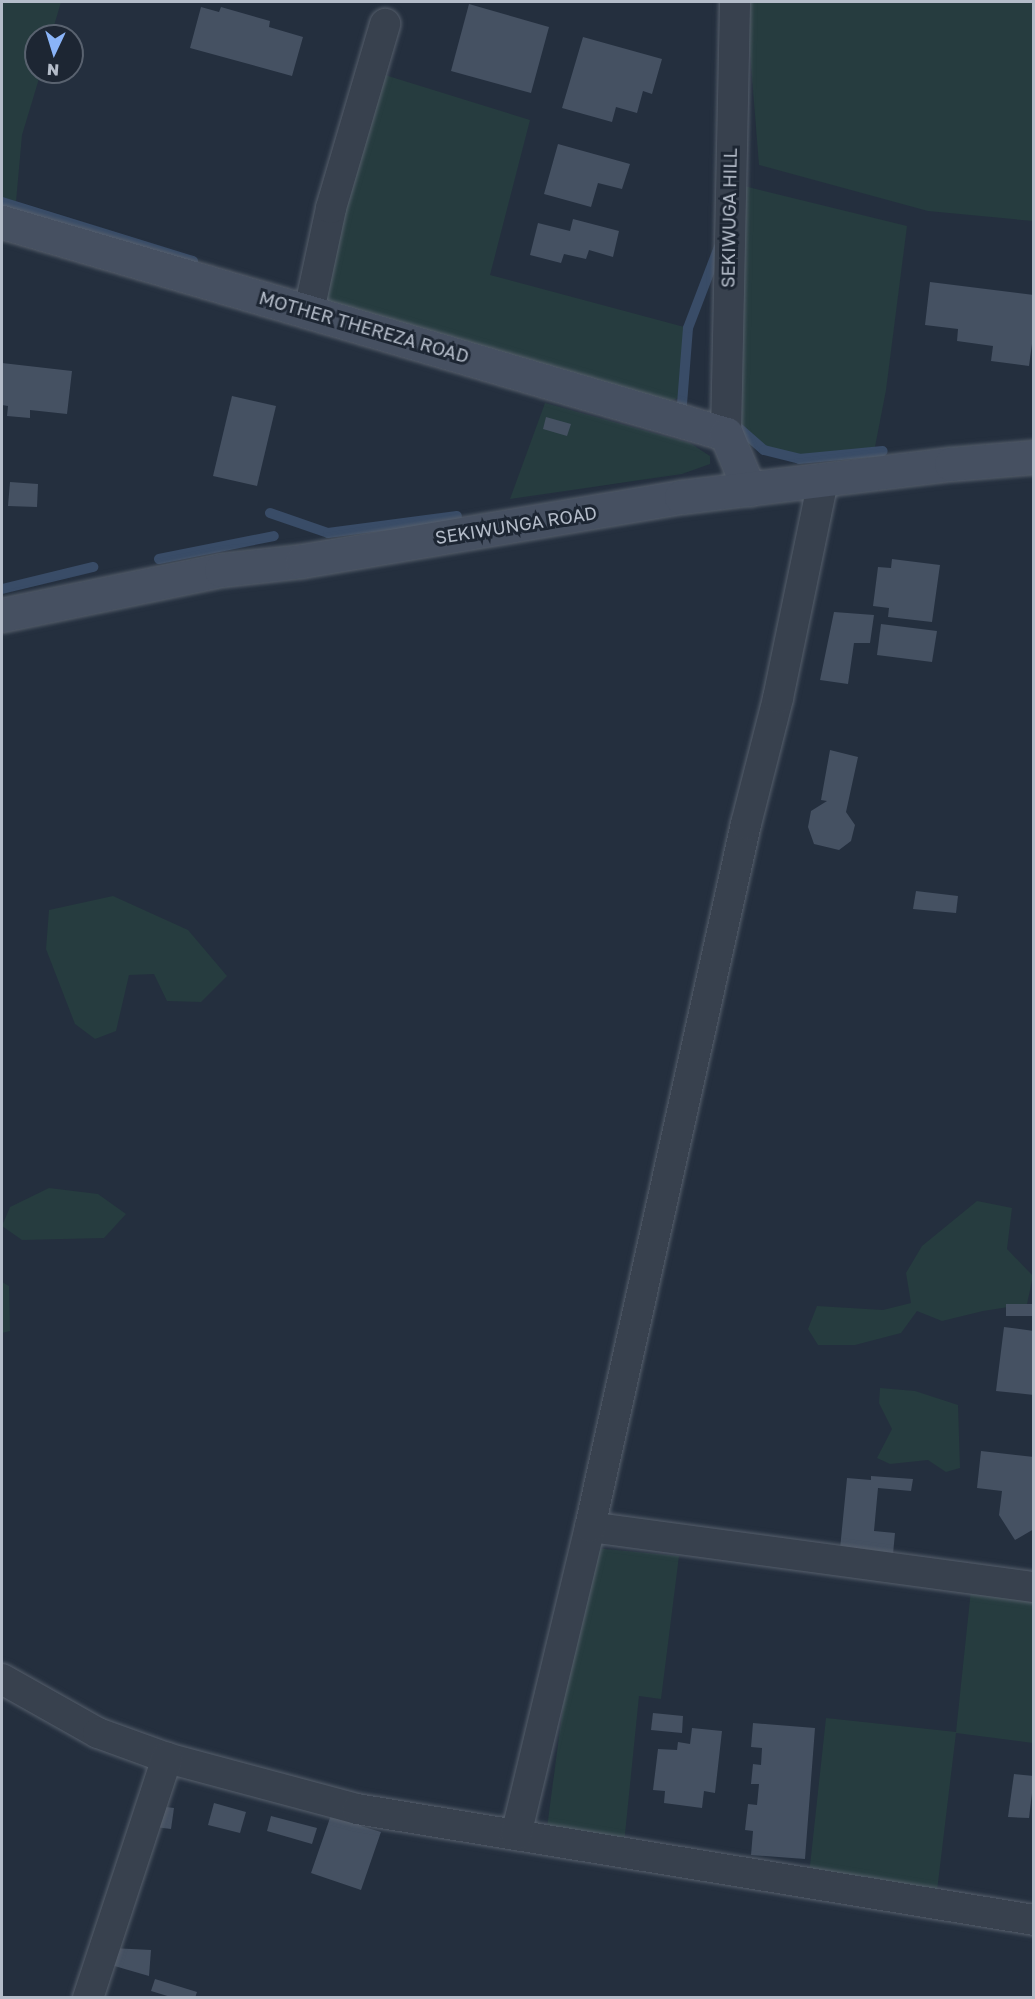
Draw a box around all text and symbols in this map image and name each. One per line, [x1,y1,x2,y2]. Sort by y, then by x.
north arrow [24,24,84,84]
text: N [46,60,60,80]
street label: SEKIWUGA HILL [717,148,741,288]
street label: MOTHER THEREZA ROAD [257,287,471,367]
street label: SEKIWUNGA ROAD [434,502,598,548]

